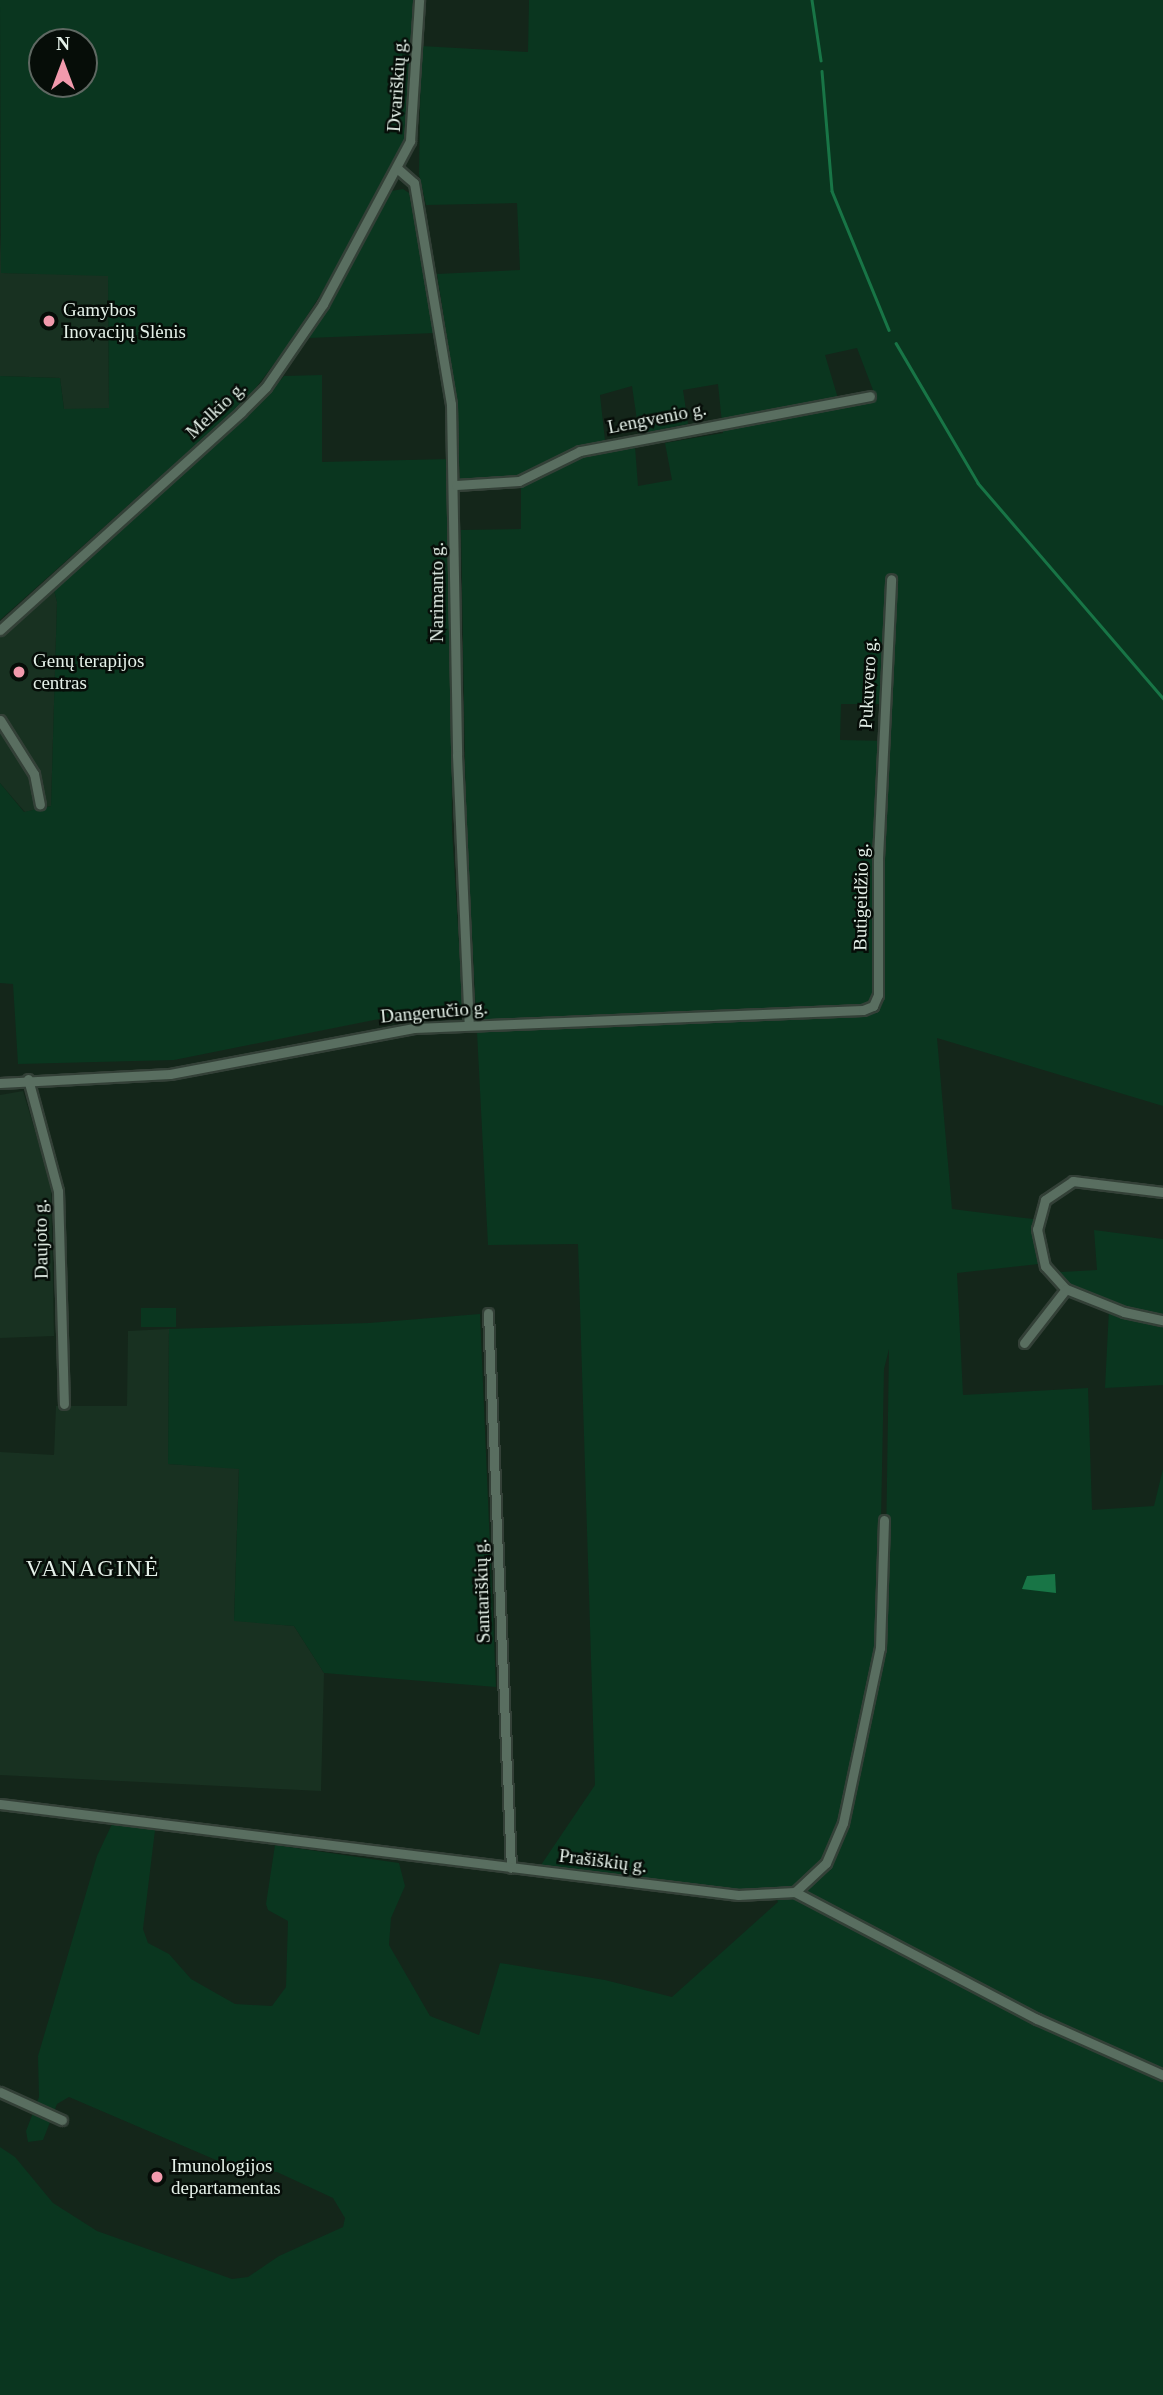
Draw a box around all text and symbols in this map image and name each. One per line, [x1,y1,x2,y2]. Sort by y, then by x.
north arrow [28,28,98,98]
text: N [56,33,70,54]
street label: Dvariškių g. [382,37,412,133]
place label: Gamybos Inovacijų Slėnis [63,299,186,343]
marker: Gamybos Inovacijų Slėnis [41,313,57,329]
street label: Melkio g. [181,376,251,444]
street label: Lengvenio g. [606,397,708,439]
street label: Narimanto g. [426,542,448,642]
street label: Pukuvero g. [854,637,882,729]
place label: Genų terapijos centras [33,650,144,694]
marker: Genų terapijos centras [11,664,27,680]
street label: Butigeidžio g. [849,843,873,951]
street label: Dangeručio g. [379,996,489,1028]
street label: Daujoto g. [29,1199,53,1279]
street label: Santariškių g. [469,1538,495,1644]
district label: VANAGINĖ [27,1555,159,1583]
street label: Prašiškių g. [558,1844,648,1878]
place label: Imunologijos departamentas [171,2155,281,2199]
marker: Imunologijos departamentas [149,2169,165,2185]

